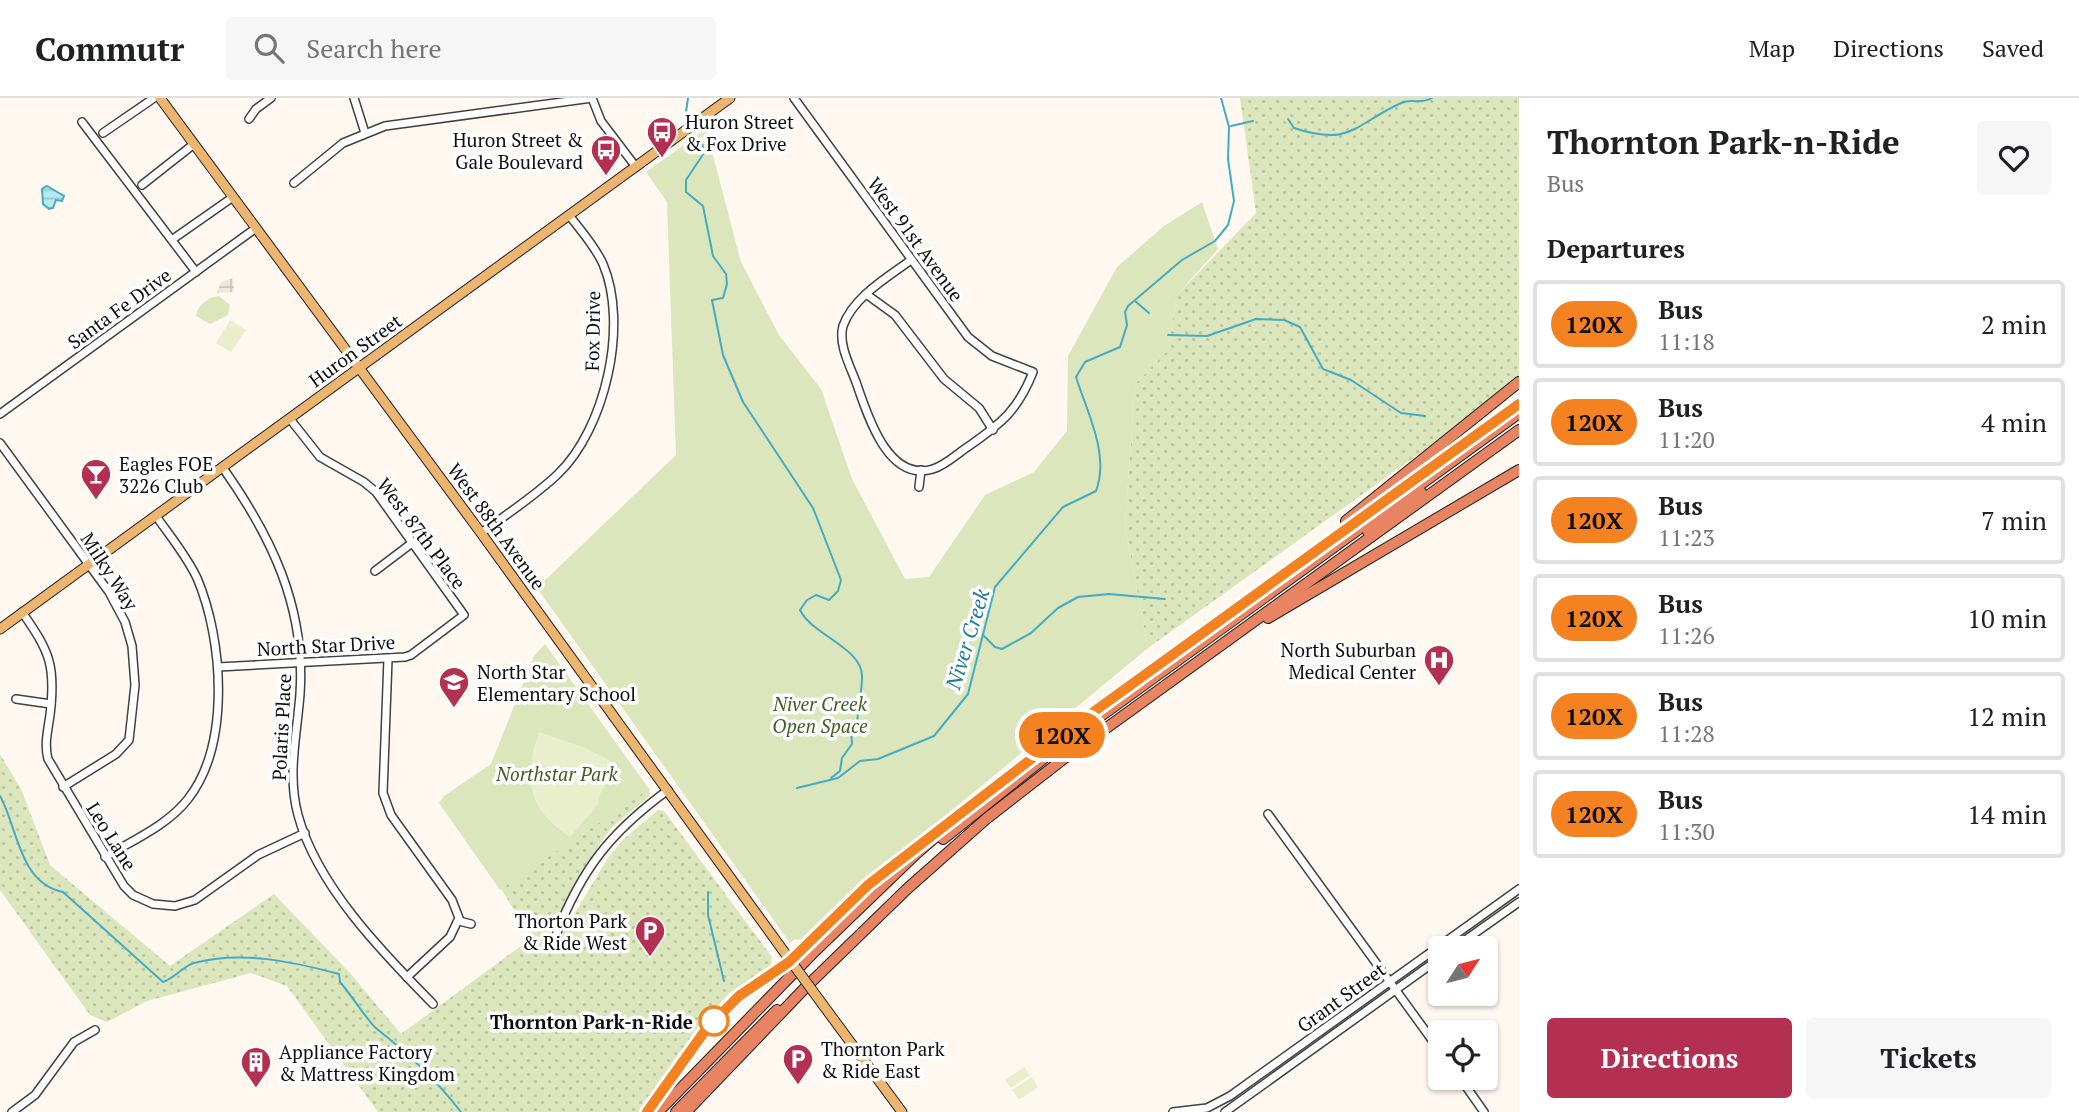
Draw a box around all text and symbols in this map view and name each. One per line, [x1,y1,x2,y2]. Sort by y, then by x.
search box [226,17,716,80]
text: Commutr [35,27,184,70]
icon: search [250,29,288,67]
text: Search here [306,31,442,65]
text: Map [1749,32,1795,64]
text: Directions [1833,32,1944,64]
text: Saved [1982,32,2044,64]
place label: Huron Street & Fox Drive [685,109,794,156]
bus stop icon: Huron Street & Fox Drive [645,115,679,159]
text: Thornton Park-n-Ride [1547,120,1900,163]
button: heart [1977,121,2051,195]
place label: Huron Street & Gale Boulevard [453,127,583,174]
bus stop icon: Huron Street & Gale Boulevard [589,133,623,177]
text: Bus [1547,168,1584,199]
street label: West 91st Avenue [862,172,970,306]
text: Departures [1547,231,1685,265]
street label: Santa Fe Drive [62,262,176,354]
street label: Fox Drive [579,291,605,371]
text: Bus [1658,292,1703,326]
text: 2 min [1981,307,2047,341]
street label: Huron Street [304,308,406,392]
text: 120X [1565,308,1623,340]
text: 11:18 [1658,326,1715,357]
text: Bus [1658,390,1703,424]
text: 4 min [1981,405,2047,439]
text: 120X [1565,406,1623,438]
text: 11:20 [1658,424,1715,455]
place label: Eagles FOE 3226 Club [119,451,213,498]
bar icon: Eagles FOE 3226 Club [79,457,113,501]
street label: West 88th Avenue [443,458,551,594]
street label: West 87th Place [372,472,472,594]
text: Bus [1658,488,1703,522]
text: 7 min [1981,503,2047,537]
text: 120X [1565,504,1623,536]
text: 11:23 [1658,522,1715,553]
street label: Milky Way [76,527,145,615]
water label: Niver Creek [938,585,996,694]
text: Bus [1658,586,1703,620]
text: 10 min [1967,601,2047,635]
text: 120X [1565,602,1623,634]
text: 11:26 [1658,620,1715,651]
street label: North Star Drive [256,629,396,661]
place label: North Suburban Medical Center [1281,637,1417,684]
hospital icon: North Suburban Medical Center [1422,643,1456,687]
place label: North Star Elementary School [477,659,636,706]
school or university icon: North Star Elementary School [437,665,471,709]
street label: Polaris Place [266,673,296,781]
text: Bus [1658,684,1703,718]
park label: Niver Creek Open Space [772,691,868,738]
text: 12 min [1967,699,2047,733]
text: 120X [1565,700,1623,732]
line badge: 120X [1013,712,1111,758]
text: 11:28 [1658,718,1715,749]
text: 120X [1033,719,1091,751]
park label: Northstar Park [495,761,619,786]
text: Bus [1658,782,1703,816]
street label: Leo Lane [81,797,143,875]
text: 14 min [1967,797,2047,831]
text: 120X [1565,798,1623,830]
text: 11:30 [1658,816,1715,847]
place label: Thorton Park & Ride West [515,908,627,955]
parking icon: Thorton Park & Ride West [633,914,667,958]
north arrow [1428,936,1498,1006]
map controls [1428,936,1498,1090]
street label: Grant Street [1292,956,1390,1038]
marker: Thornton Park-n-Ride [699,1006,729,1036]
place label: Thornton Park-n-Ride [490,1009,693,1034]
button: Directions [1547,1018,1792,1098]
button: Tickets [1806,1018,2051,1098]
button: locate [1428,1020,1498,1090]
place label: Thornton Park & Ride East [821,1036,945,1083]
place label: Appliance Factory & Mattress Kingdom [279,1039,456,1086]
parking icon: Thornton Park & Ride East [781,1042,815,1086]
building icon: Appliance Factory & Mattress Kingdom [239,1045,273,1089]

